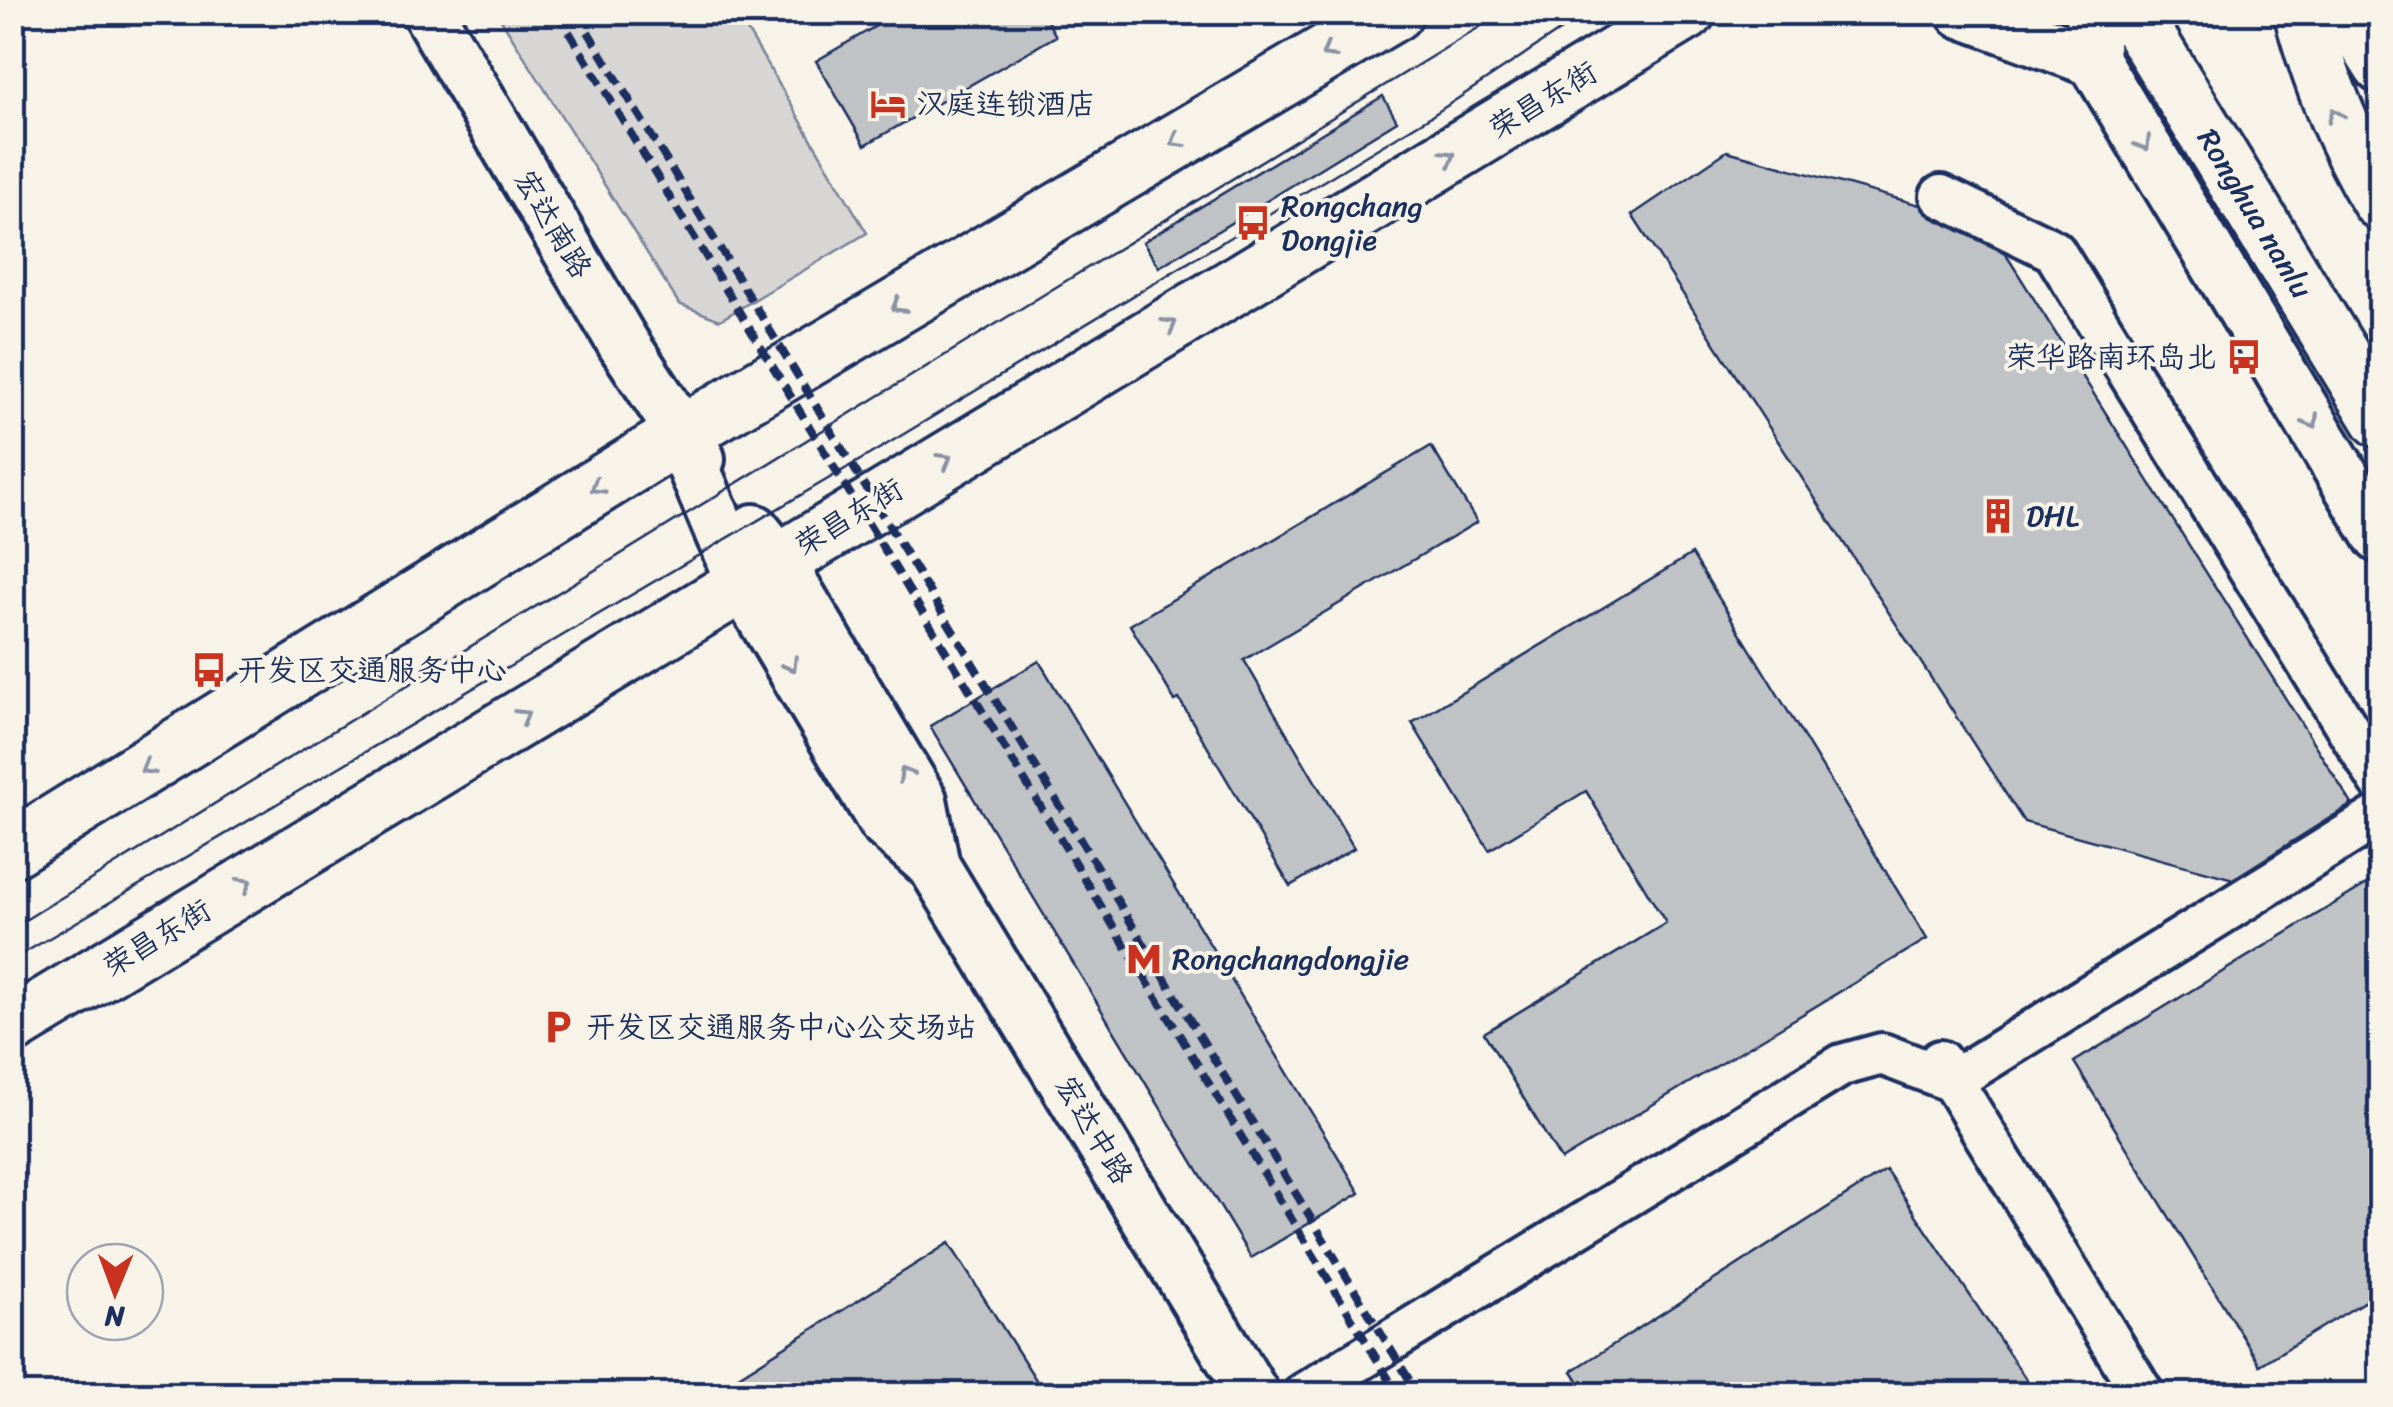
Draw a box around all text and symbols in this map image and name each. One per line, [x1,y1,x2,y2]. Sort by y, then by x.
one-way arrow [1321,40,1339,59]
street label: 荣昌东街 [1478,46,1608,154]
place label: 汉庭连锁酒店 [916,77,1096,131]
hotel icon: 汉庭连锁酒店 [869,85,907,123]
one-way arrow [2326,108,2346,125]
street label: Ronghua nanlu [2182,118,2328,309]
one-way arrow [1170,129,1188,148]
one-way arrow [2132,133,2151,151]
one-way arrow [1438,150,1456,169]
street label: 宏达南路 [499,159,607,289]
place label: Rongchang Dongjie [1281,179,1423,267]
bus stop icon: Rongchang Dongjie [1234,204,1272,242]
one-way arrow [891,294,909,314]
one-way arrow [1159,318,1177,337]
place label: 荣华路南环岛北 [2006,330,2216,384]
bus stop icon: 荣华路南环岛北 [2225,338,2263,376]
one-way arrow [2300,411,2319,429]
one-way arrow [934,453,952,472]
street label: 荣昌东街 [784,463,914,571]
one-way arrow [590,475,608,494]
place label: DHL [2026,489,2079,543]
building icon: DHL [1979,497,2017,535]
place label: 开发区交通服务中心 [237,643,507,697]
bus stop icon: 开发区交通服务中心 [190,651,228,689]
one-way arrow [779,654,798,672]
one-way arrow [512,709,530,728]
one-way arrow [140,756,158,775]
one-way arrow [898,767,917,785]
one-way arrow [234,877,252,896]
street label: 荣昌东街 [92,884,222,992]
place label: Rongchangdongjie [1172,932,1409,986]
metro station icon: Rongchangdongjie [1125,940,1163,978]
place label: 开发区交通服务中心公交场站 [586,1000,976,1054]
parking icon: 开发区交通服务中心公交场站 [539,1008,577,1046]
street label: 宏达中路 [1040,1065,1148,1195]
north arrow [65,1242,165,1342]
text: N [104,1292,126,1341]

